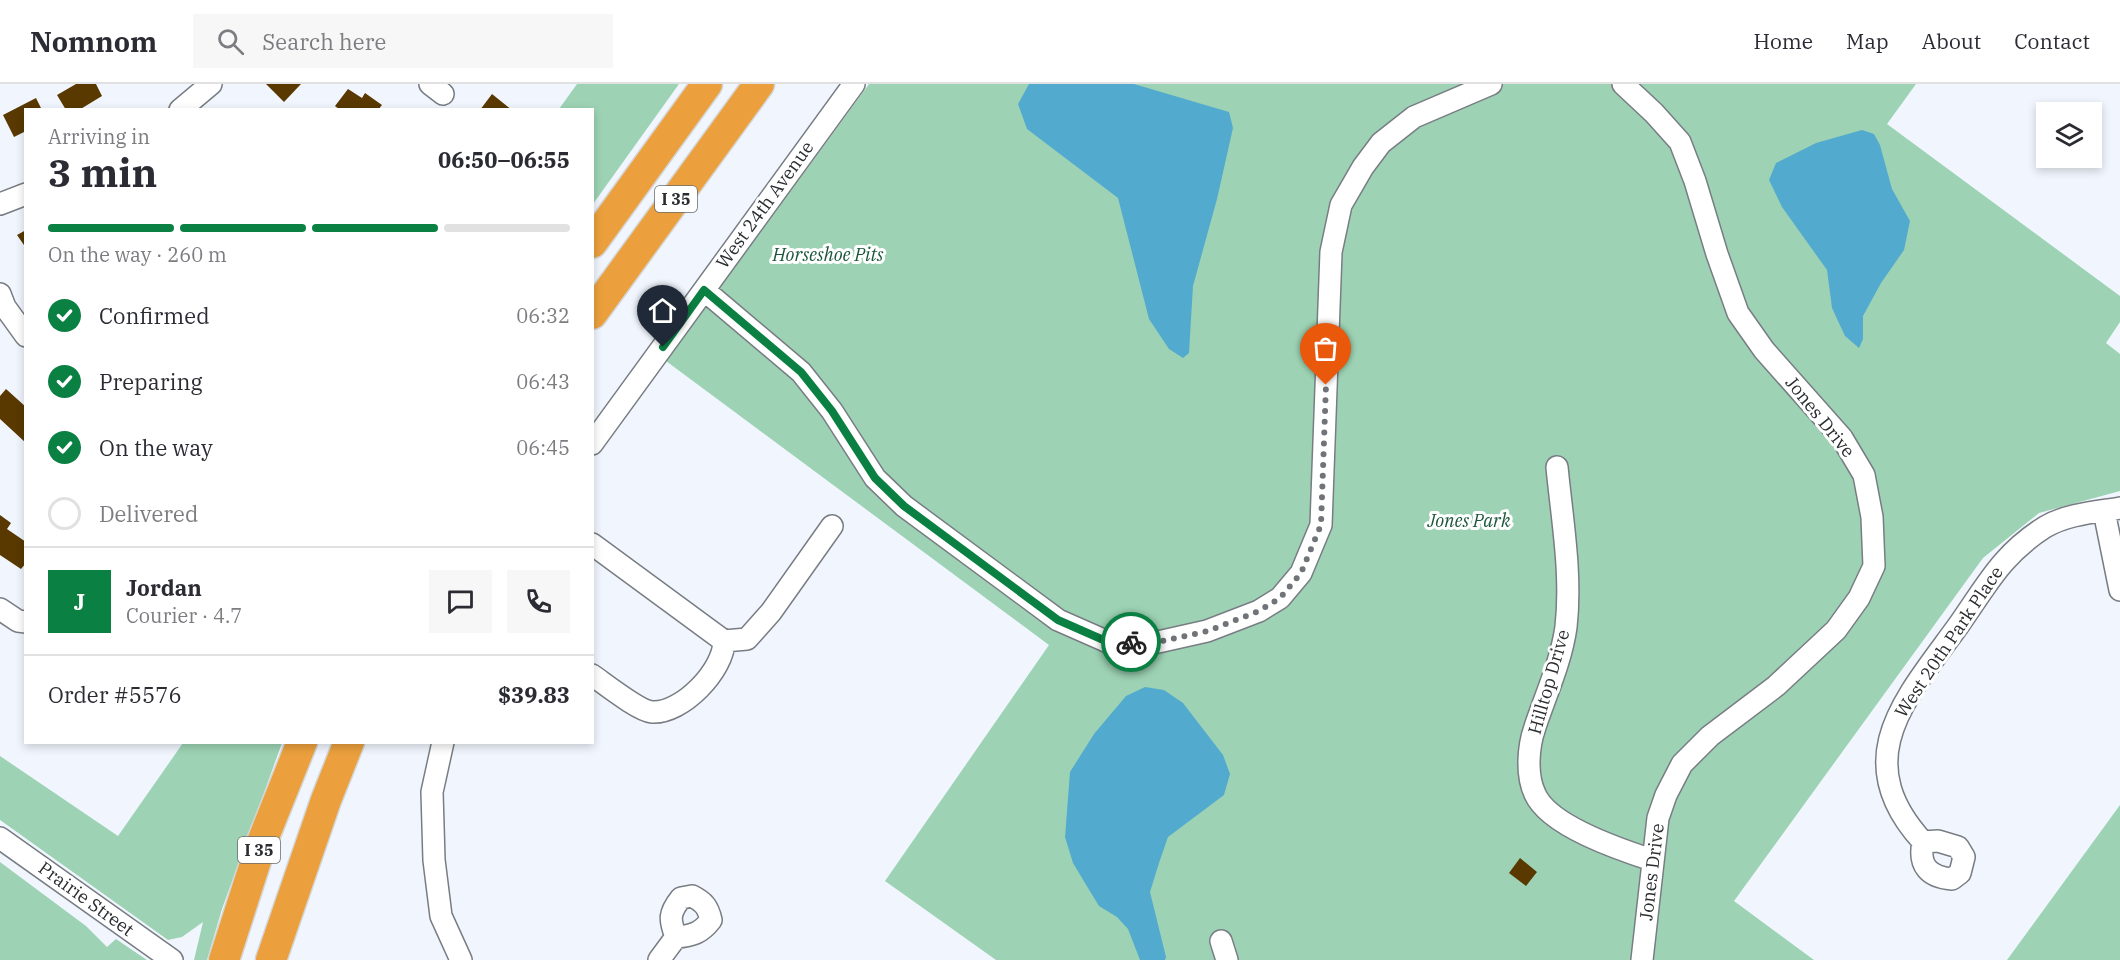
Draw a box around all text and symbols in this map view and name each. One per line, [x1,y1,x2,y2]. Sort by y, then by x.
search box [193,14,613,68]
text: Nomnom [30,23,157,60]
icon: search [214,25,247,58]
text: Search here [262,27,386,56]
text: Home [1753,27,1813,55]
text: Map [1846,27,1889,55]
text: About [1922,27,1981,55]
text: Contact [2014,27,2090,55]
map controls [2036,102,2102,168]
button: layers [2036,102,2102,168]
text: Arriving in [48,123,150,150]
street label: West 24th Avenue [711,136,819,273]
text: 06:50–06:55 [438,145,570,174]
text: 3 min [48,147,157,198]
road number: I 35 [655,186,697,212]
text: On the way · 260 m [48,241,227,268]
park label: Horseshoe Pits [772,243,884,266]
pin [637,285,688,347]
icon: home [646,294,679,327]
icon: check [48,299,81,332]
text: Confirmed [99,301,210,330]
text: 06:32 [516,302,570,329]
pin [1300,323,1351,385]
icon: bag [1309,332,1342,365]
icon: check [48,365,81,398]
text: Preparing [99,367,203,396]
text: 06:43 [516,368,570,395]
street label: Jones Drive [1781,371,1860,462]
icon: check [48,431,81,464]
text: On the way [99,433,213,462]
text: 06:45 [516,434,570,461]
text: Delivered [99,499,198,528]
park label: Jones Park [1427,509,1511,532]
street label: West 20th Park Place [1889,562,2008,722]
button: chat [429,570,492,633]
button: phone [507,570,570,633]
text: Jordan [126,573,202,602]
text: J [74,587,85,616]
text: Courier · 4.7 [126,602,242,629]
courier [1101,612,1161,672]
icon: bike [1115,626,1148,659]
street label: Hilltop Drive [1523,627,1574,737]
text: Order #5576 [48,680,182,709]
text: $39.83 [498,680,570,709]
street label: Jones Drive [1634,822,1669,922]
road number: I 35 [238,837,280,863]
street label: Prairie Street [34,856,139,941]

